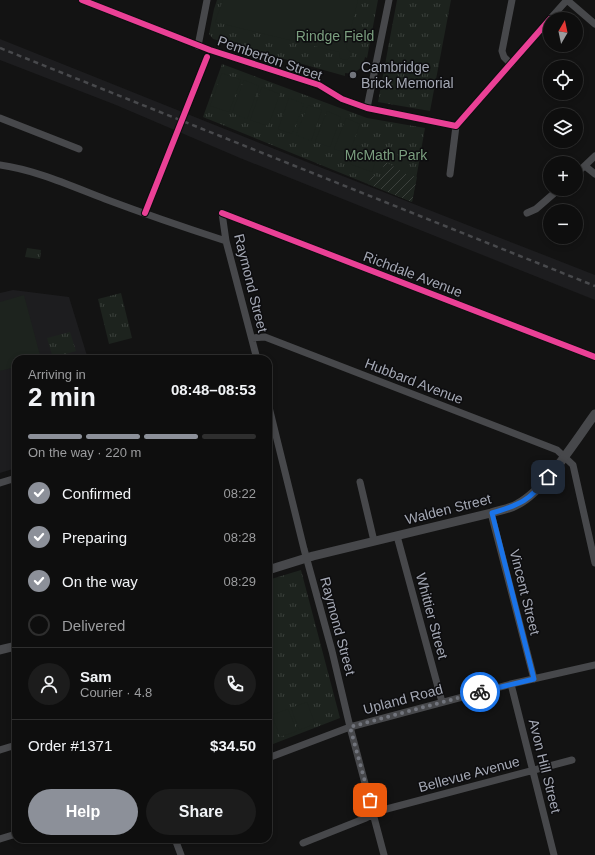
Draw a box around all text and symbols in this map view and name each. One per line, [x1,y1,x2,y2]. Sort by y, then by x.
north arrow [543,12,583,52]
map controls [543,12,583,244]
park label: Rindge Field [296,28,374,44]
street label: Pemberton Street [216,33,325,83]
place label: Cambridge Brick Memorial [361,59,454,91]
button: locate [543,60,583,100]
marker: Cambridge Brick Memorial [348,70,358,80]
button: layers [543,108,583,148]
park label: McMath Park [345,147,428,163]
button: + [543,156,583,196]
button: − [543,204,583,244]
street label: Raymond Street [231,232,271,334]
street label: Richdale Avenue [361,248,465,300]
street label: Hubbard Avenue [363,355,466,407]
text: Arriving in [28,367,86,382]
text: 08:48–08:53 [171,381,256,398]
text: 2 min [28,382,96,412]
text: On the way · 220 m [28,445,141,460]
pin [531,460,565,494]
icon: home [537,466,559,488]
icon: check [28,482,50,504]
text: Confirmed [62,485,131,502]
text: 08:22 [223,486,256,501]
street label: Walden Street [403,491,493,527]
icon: check [28,526,50,548]
text: Preparing [62,529,127,546]
text: 08:28 [223,530,256,545]
street label: Vincent Street [507,548,543,637]
icon: check [28,570,50,592]
street label: Whittier Street [413,571,451,661]
text: On the way [62,573,138,590]
text: 08:29 [223,574,256,589]
street label: Raymond Street [317,575,359,677]
text: Delivered [62,617,125,634]
button: person [28,663,70,705]
button: phone [214,663,256,705]
text: Sam [80,668,112,685]
courier [460,672,500,712]
street label: Upland Road [361,681,445,717]
icon: bike [469,681,491,703]
text: Courier · 4.8 [80,685,152,700]
street label: Avon Hill Street [526,717,564,815]
text: Order #1371 [28,737,112,754]
text: $34.50 [210,737,256,754]
street label: Bellevue Avenue [417,753,522,795]
pin [353,783,387,817]
button: Help [28,789,138,835]
button: Share [146,789,256,835]
icon: bag [359,789,381,811]

